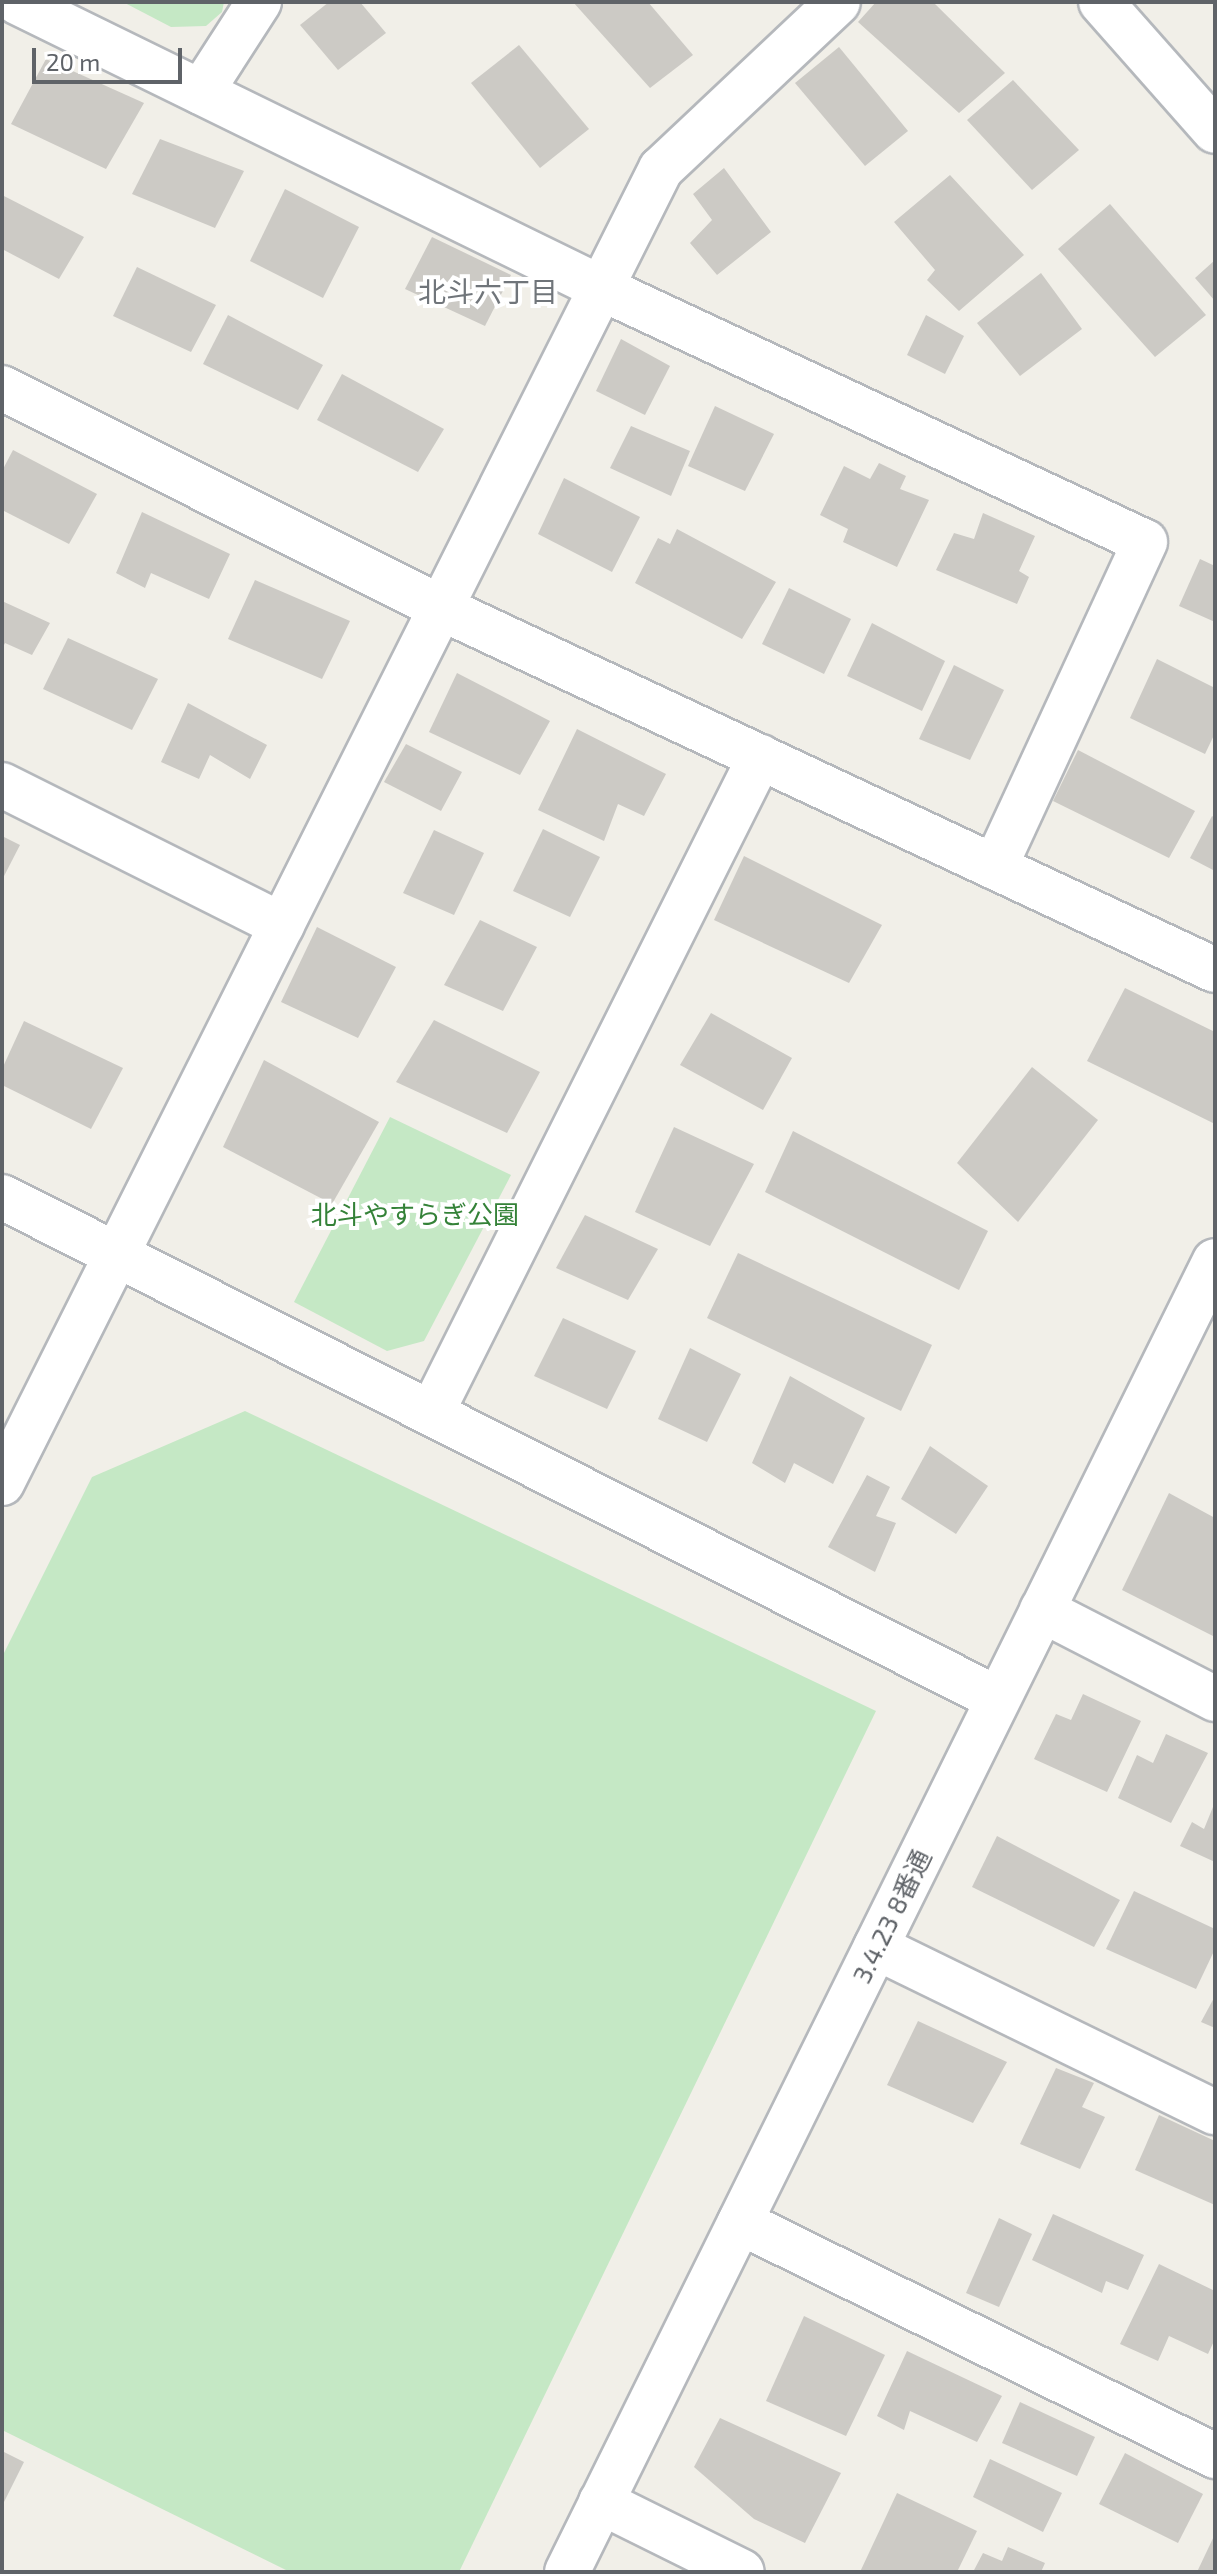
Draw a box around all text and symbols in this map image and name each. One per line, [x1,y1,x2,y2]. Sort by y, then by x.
scale bar [36,32,186,82]
text: 20 m [46,47,100,76]
district label: 北斗六丁目 [418,274,558,308]
park label: 北斗やすらぎ公園 [311,1198,519,1230]
street label: 3.4.23 8番通 [845,1844,937,1988]

